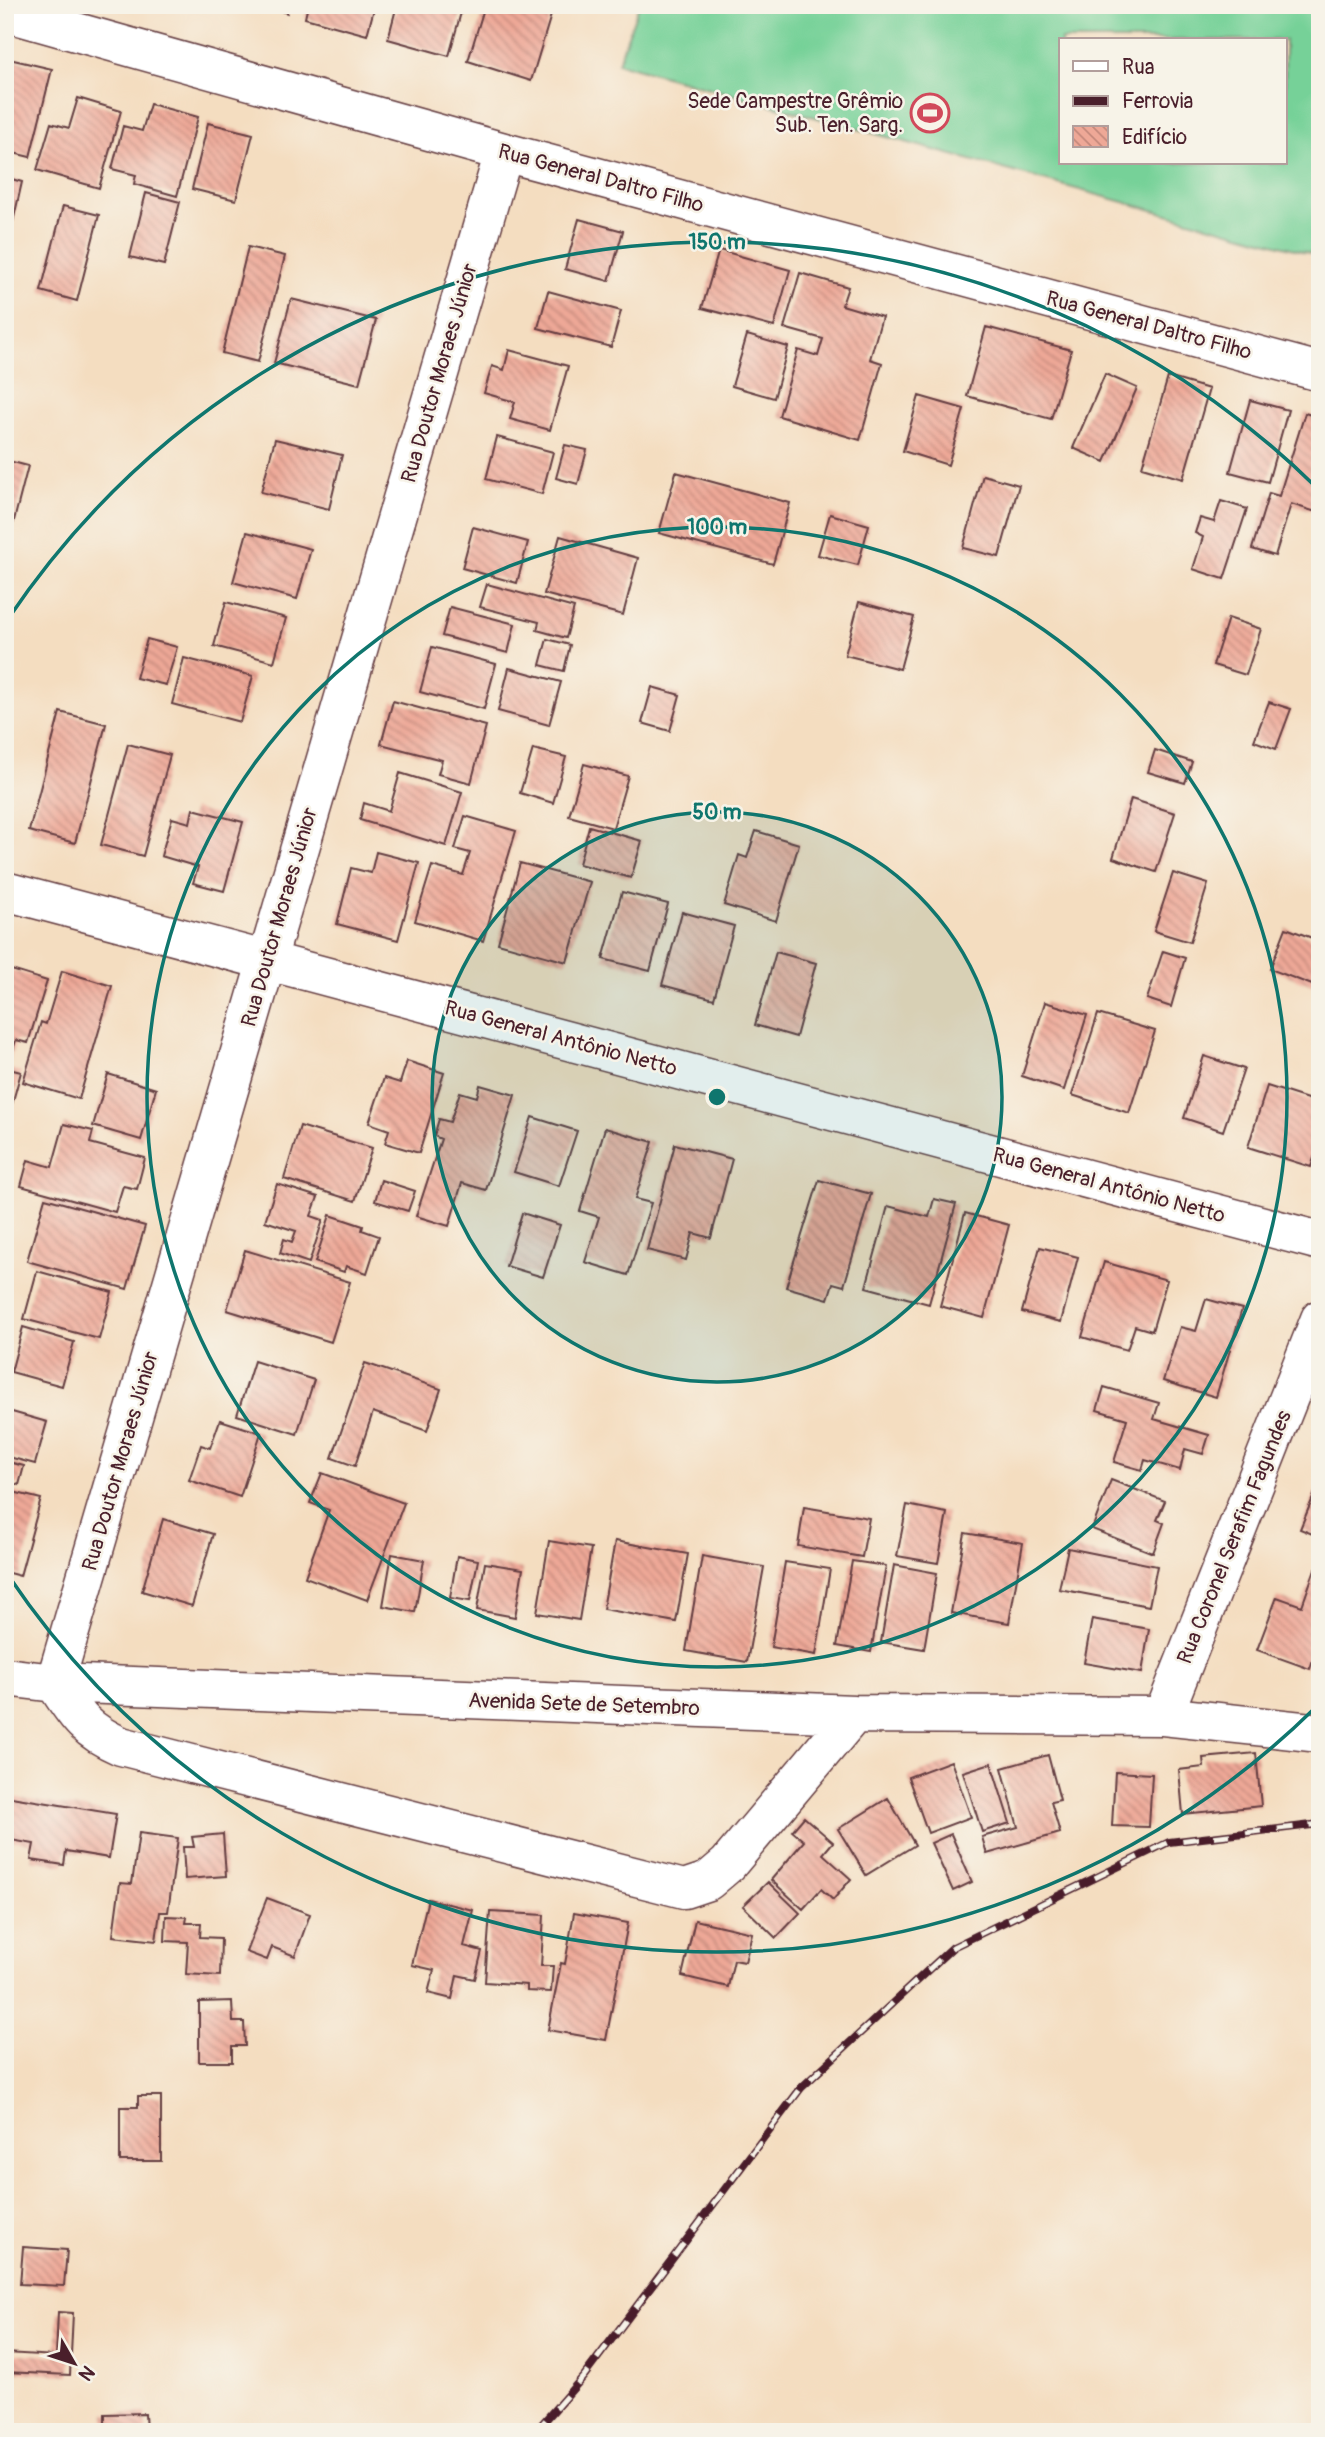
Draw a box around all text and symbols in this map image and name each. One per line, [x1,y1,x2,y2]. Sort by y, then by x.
legend [1059,38,1286,164]
text: Rua [1122,54,1155,81]
place label: Sede Campestre Grêmio Sub. Ten. Sarg. [687,88,903,139]
text: Ferrovia [1122,88,1193,115]
sports icon: Sede Campestre Grêmio Sub. Ten. Sarg. [909,92,951,134]
text: Edifício [1122,124,1187,151]
street label: Rua General Daltro Filho [495,138,707,219]
text: 150 m [688,229,746,256]
street label: Rua Doutor Moraes Júnior [395,260,484,486]
street label: Rua General Daltro Filho [1043,285,1255,366]
text: 100 m [687,514,747,541]
text: 50 m [693,799,742,826]
street label: Rua Doutor Moraes Júnior [235,804,324,1030]
street label: Rua General Antônio Netto [442,994,680,1083]
centre of rings [705,1085,729,1109]
street label: Rua General Antônio Netto [990,1141,1228,1230]
street label: Rua Doutor Moraes Júnior [76,1348,165,1574]
street label: Rua Coronel Serafim Fagundes [1171,1406,1298,1668]
street label: Avenida Sete de Setembro [468,1687,700,1722]
north arrow [38,2328,108,2398]
text: N [73,2361,100,2386]

